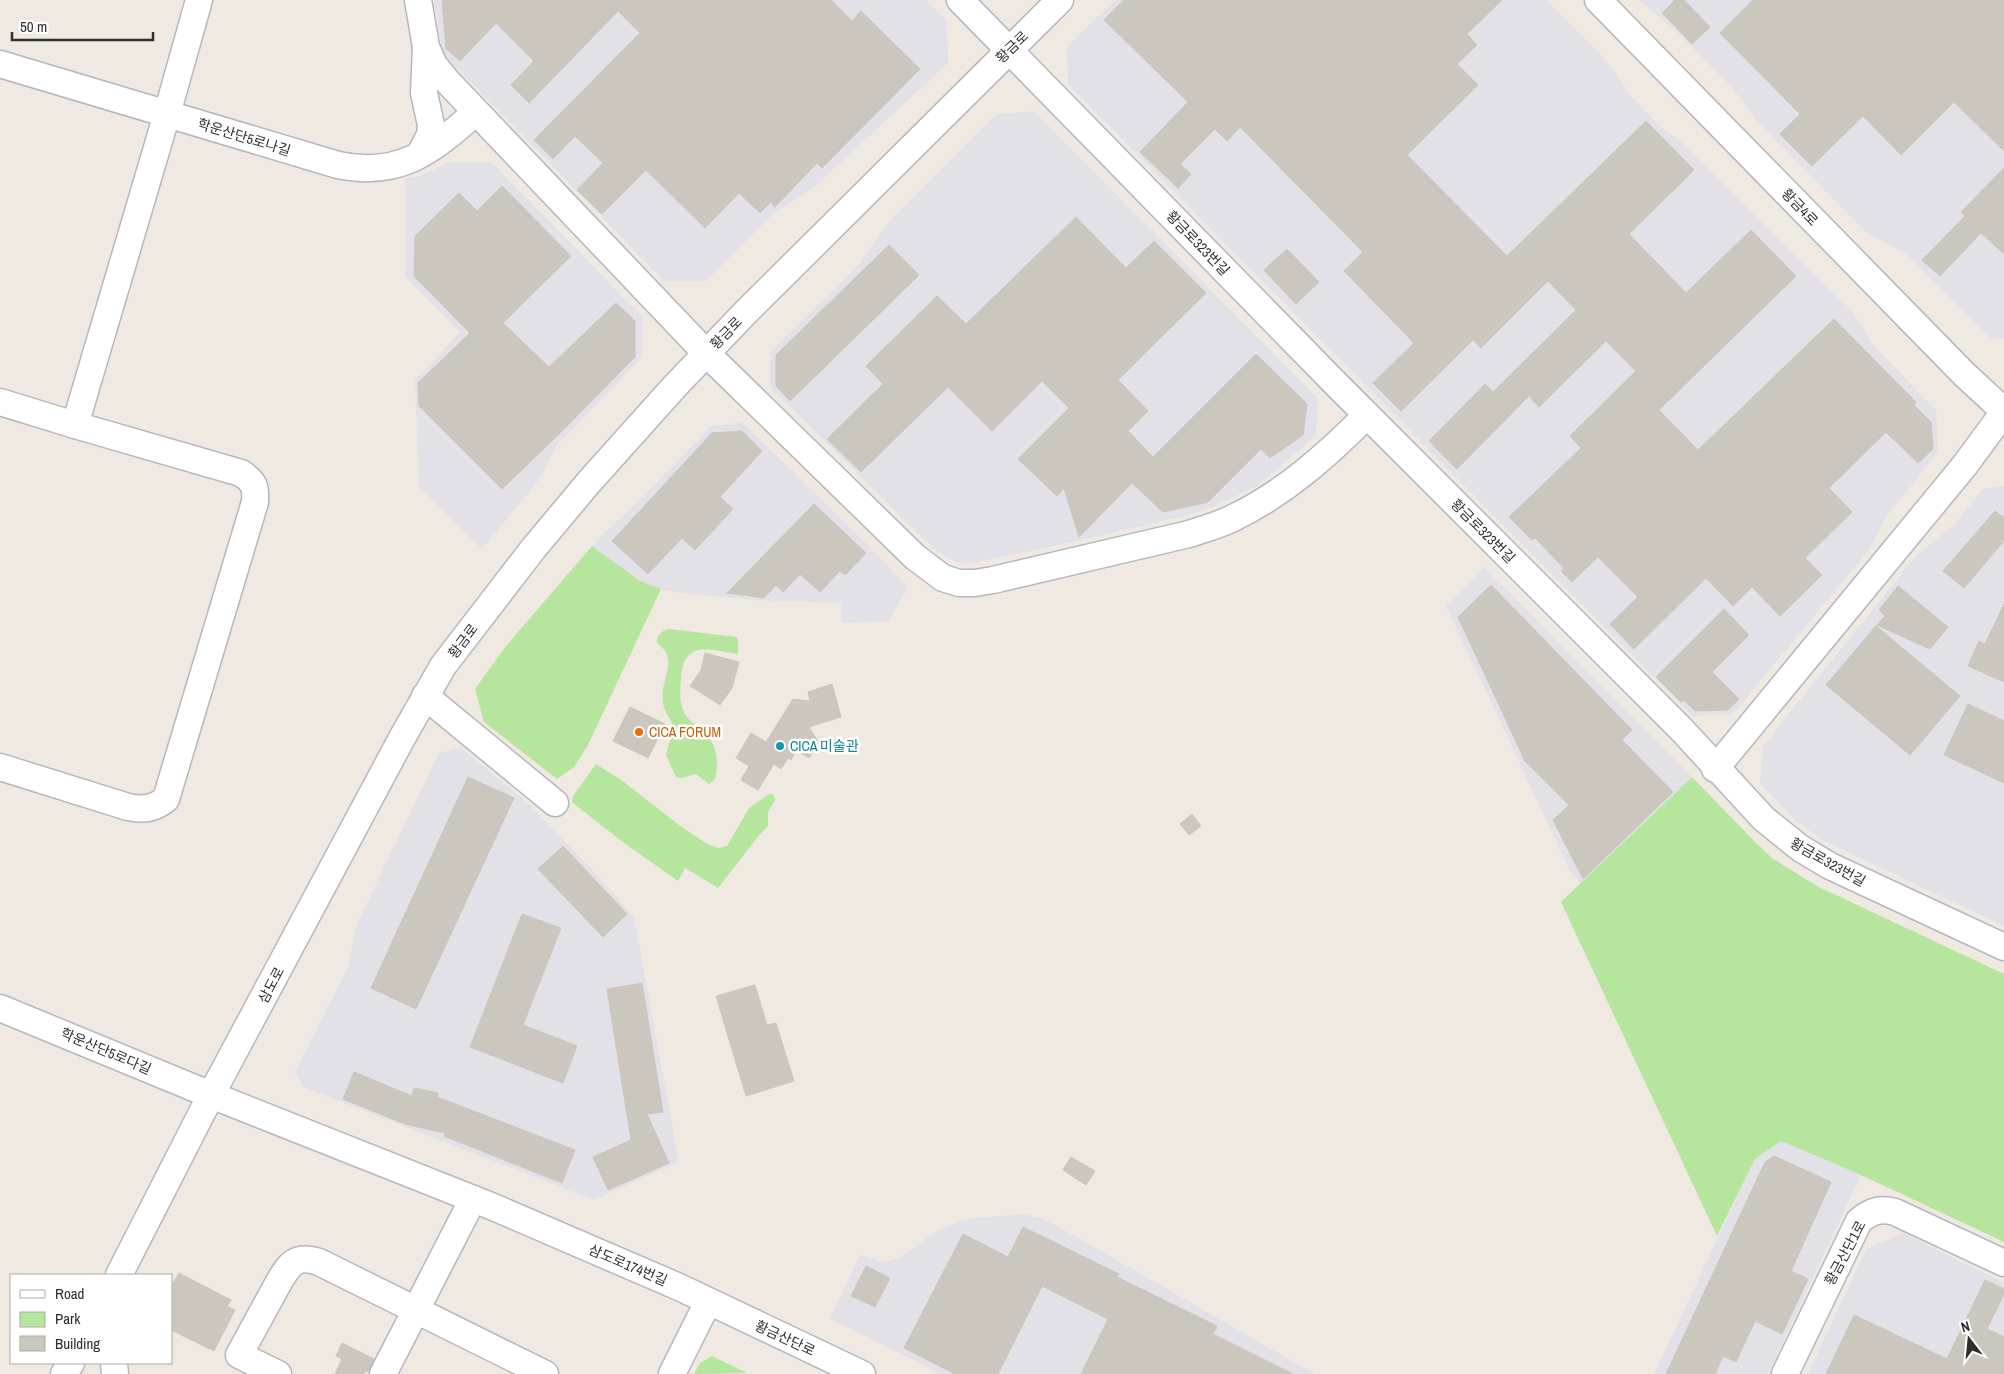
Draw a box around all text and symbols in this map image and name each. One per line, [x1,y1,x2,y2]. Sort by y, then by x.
scale bar [12,10,154,42]
text: 50 m [20,16,47,37]
street label: 황금로 [992,27,1032,67]
street label: 학운산단5로나길 [195,114,293,160]
street label: 황금4로 [1778,185,1822,230]
street label: 황금로323번길 [1163,207,1233,279]
street label: 황금로 [706,313,746,353]
street label: 황금로323번길 [1447,495,1519,567]
street label: 황금로 [444,620,482,662]
place label: CICA FORUM [649,723,721,741]
marker: CICA FORUM [633,726,645,738]
place label: CICA 미술관 [790,737,859,755]
marker: CICA 미술관 [774,740,786,752]
street label: 황금로323번길 [1787,834,1869,890]
street label: 삼도로 [254,964,288,1006]
street label: 학운산단5로다길 [58,1024,154,1078]
street label: 황금산단1로 [1820,1217,1870,1288]
street label: 삼도로174번길 [586,1240,670,1290]
legend [10,1274,172,1364]
text: Road [55,1283,84,1304]
text: Park [55,1308,81,1329]
north arrow [1944,1314,1994,1364]
street label: 황금산단로 [752,1316,818,1360]
text: N [1959,1317,1972,1336]
text: Building [55,1333,100,1354]

